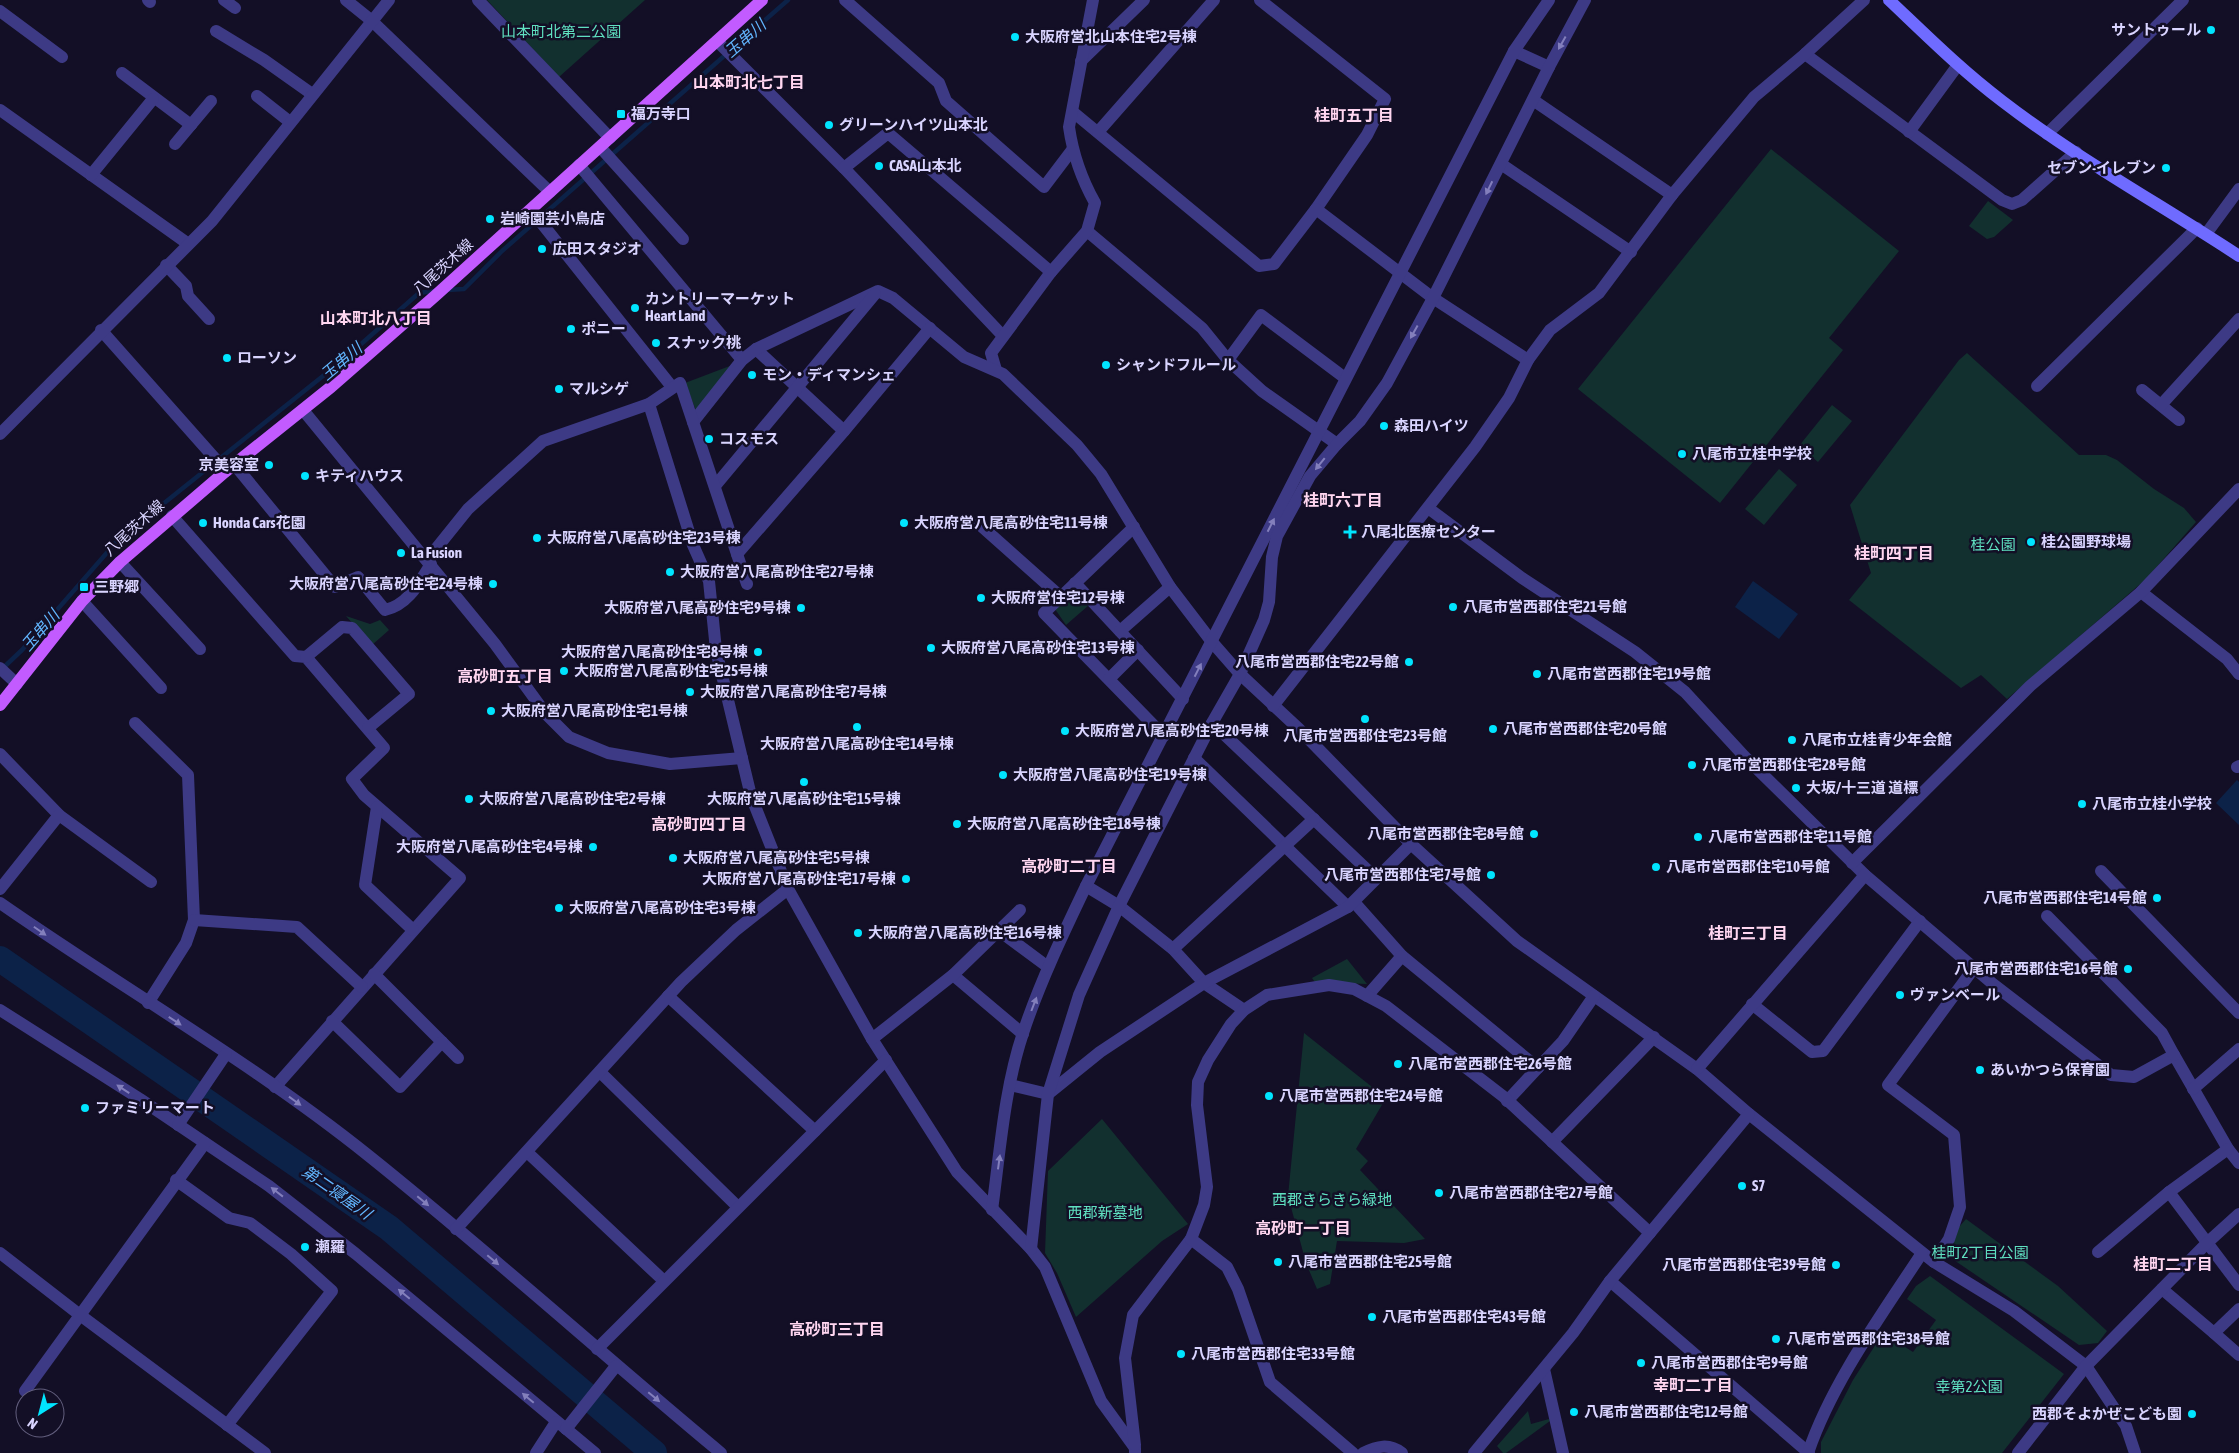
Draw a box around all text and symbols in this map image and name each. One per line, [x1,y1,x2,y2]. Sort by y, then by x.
water label: 玉串川 [721,14,771,61]
place label: サントゥール [2111,21,2201,38]
park label: 山本町北第二公園 [501,23,621,40]
marker: サントゥール [2205,24,2217,36]
place label: 大阪府営北山本住宅2号棟 [1025,28,1197,45]
marker: 大阪府営北山本住宅2号棟 [1009,31,1021,43]
one-way arrow [1558,35,1566,50]
district label: 山本町北七丁目 [693,73,805,91]
place label: 福万寺口 [630,105,691,122]
district label: 桂町五丁目 [1314,106,1394,124]
marker: 福万寺口 [615,108,627,120]
place label: グリーンハイツ山本北 [839,116,988,133]
marker: グリーンハイツ山本北 [823,119,835,131]
place label: CASA山本北 [889,157,962,174]
place label: セブン-イレブン [2047,159,2156,176]
marker: CASA山本北 [873,160,885,172]
marker: セブン-イレブン [2160,162,2172,174]
one-way arrow [1485,181,1493,195]
place label: 岩崎園芸小鳥店 [500,210,605,227]
marker: 岩崎園芸小鳥店 [484,213,496,225]
street label: 八尾茨木線 [409,235,476,298]
place label: 広田スタジオ [552,240,642,257]
marker: 広田スタジオ [536,243,548,255]
place label: カントリーマーケット Heart Land [645,290,795,324]
marker: カントリーマーケット Heart Land [629,302,641,314]
district label: 山本町北八丁目 [320,309,432,327]
place label: ポニー [581,320,626,337]
marker: ポニー [565,323,577,335]
one-way arrow [1410,326,1419,339]
place label: スナック桃 [666,334,741,351]
water label: 玉串川 [317,337,367,383]
marker: スナック桃 [650,337,662,349]
place label: ローソン [237,349,297,366]
marker: ローソン [221,352,233,364]
place label: シャンドフルール [1116,356,1236,373]
marker: シャンドフルール [1100,359,1112,371]
place label: モン・ディマンシェ [762,366,896,383]
marker: モン・ディマンシェ [746,369,758,381]
place label: マルシゲ [569,380,629,397]
marker: マルシゲ [553,383,565,395]
place label: 森田ハイツ [1394,417,1469,434]
marker: 森田ハイツ [1378,420,1390,432]
place label: コスモス [719,430,779,447]
marker: コスモス [703,433,715,445]
place label: 八尾市立桂中学校 [1692,445,1812,462]
marker: 八尾市立桂中学校 [1676,448,1688,460]
place label: 京美容室 [199,456,259,473]
one-way arrow [1315,457,1326,470]
marker: 京美容室 [263,459,275,471]
place label: キティハウス [315,467,404,484]
marker: キティハウス [299,470,311,482]
district label: 桂町六丁目 [1303,491,1383,509]
street label: 八尾茨木線 [100,496,167,559]
place label: Honda Cars花園 [213,514,306,531]
place label: 大阪府営八尾高砂住宅11号棟 [914,514,1108,531]
marker: Honda Cars花園 [197,517,209,529]
marker: 大阪府営八尾高砂住宅11号棟 [898,517,910,529]
one-way arrow [1267,517,1275,532]
place label: 八尾北医療センター [1361,523,1496,540]
marker: 八尾北医療センター [1343,525,1357,539]
place label: 大阪府営八尾高砂住宅23号棟 [547,529,741,546]
marker: 大阪府営八尾高砂住宅23号棟 [531,532,543,544]
place label: 桂公園野球場 [2041,533,2131,550]
park label: 桂公園 [1970,536,2016,553]
marker: 桂公園野球場 [2025,536,2037,548]
place label: La Fusion [411,544,462,561]
district label: 桂町四丁目 [1854,544,1934,562]
marker: La Fusion [395,547,407,559]
place label: 大阪府営八尾高砂住宅27号棟 [680,563,874,580]
marker: 大阪府営八尾高砂住宅27号棟 [664,566,676,578]
place label: 大阪府営八尾高砂住宅24号棟 [289,575,483,592]
place label: 三野郷 [94,578,139,595]
marker: 大阪府営八尾高砂住宅24号棟 [487,578,499,590]
marker: 三野郷 [78,581,90,593]
place label: 大阪府営住宅12号棟 [991,589,1125,606]
marker: 大阪府営住宅12号棟 [975,592,987,604]
place label: 八尾市営西郡住宅21号館 [1463,598,1627,615]
place label: 大阪府営八尾高砂住宅9号棟 [604,599,791,616]
marker: 八尾市営西郡住宅21号館 [1447,601,1459,613]
marker: 大阪府営八尾高砂住宅9号棟 [795,602,807,614]
water label: 玉串川 [17,604,64,654]
place label: 大阪府営八尾高砂住宅13号棟 [941,639,1135,656]
marker: 大阪府営八尾高砂住宅13号棟 [925,642,937,654]
place label: 大阪府営八尾高砂住宅8号棟 [561,643,748,660]
marker: 大阪府営八尾高砂住宅8号棟 [752,646,764,658]
place label: 八尾市営西郡住宅22号館 [1235,653,1399,670]
marker: 八尾市営西郡住宅22号館 [1403,656,1415,668]
place label: 大阪府営八尾高砂住宅25号棟 [574,662,768,679]
one-way arrow [1194,663,1202,677]
marker: 大阪府営八尾高砂住宅25号棟 [558,665,570,677]
place label: 八尾市営西郡住宅19号館 [1547,665,1711,682]
district label: 高砂町五丁目 [457,667,553,685]
marker: 八尾市営西郡住宅19号館 [1531,668,1543,680]
place label: 大阪府営八尾高砂住宅7号棟 [700,683,887,700]
marker: 大阪府営八尾高砂住宅7号棟 [684,686,696,698]
place label: 大阪府営八尾高砂住宅1号棟 [501,702,688,719]
marker: 大阪府営八尾高砂住宅1号棟 [485,705,497,717]
marker: 八尾市営西郡住宅23号館 [1359,713,1371,725]
place label: 八尾市営西郡住宅20号館 [1503,720,1667,737]
marker: 大阪府営八尾高砂住宅14号棟 [851,721,863,733]
place label: 大阪府営八尾高砂住宅20号棟 [1075,722,1269,739]
marker: 八尾市営西郡住宅20号館 [1487,723,1499,735]
marker: 大阪府営八尾高砂住宅20号棟 [1059,725,1071,737]
place label: 八尾市営西郡住宅23号館 [1283,727,1447,744]
place label: 八尾市立桂青少年会館 [1802,731,1952,748]
marker: 八尾市立桂青少年会館 [1786,734,1798,746]
place label: 大阪府営八尾高砂住宅14号棟 [760,735,954,752]
place label: 八尾市営西郡住宅28号館 [1702,756,1866,773]
marker: 八尾市営西郡住宅28号館 [1686,759,1698,771]
place label: 大阪府営八尾高砂住宅19号棟 [1013,766,1207,783]
marker: 大阪府営八尾高砂住宅19号棟 [997,769,1009,781]
marker: 大阪府営八尾高砂住宅15号棟 [798,776,810,788]
place label: 大坂/十三道 道標 [1806,779,1918,796]
marker: 大坂/十三道 道標 [1790,782,1802,794]
place label: 大阪府営八尾高砂住宅2号棟 [479,790,666,807]
place label: 大阪府営八尾高砂住宅15号棟 [707,790,901,807]
marker: 大阪府営八尾高砂住宅2号棟 [463,793,475,805]
place label: 八尾市立桂小学校 [2092,795,2212,812]
marker: 八尾市立桂小学校 [2076,798,2088,810]
district label: 高砂町四丁目 [651,815,747,833]
place label: 大阪府営八尾高砂住宅18号棟 [967,815,1161,832]
marker: 大阪府営八尾高砂住宅18号棟 [951,818,963,830]
place label: 八尾市営西郡住宅8号館 [1367,825,1524,842]
marker: 八尾市営西郡住宅8号館 [1528,828,1540,840]
place label: 八尾市営西郡住宅11号館 [1708,828,1872,845]
marker: 八尾市営西郡住宅11号館 [1692,831,1704,843]
place label: 大阪府営八尾高砂住宅4号棟 [396,838,583,855]
marker: 大阪府営八尾高砂住宅4号棟 [587,841,599,853]
place label: 大阪府営八尾高砂住宅5号棟 [683,849,870,866]
marker: 大阪府営八尾高砂住宅5号棟 [667,852,679,864]
district label: 高砂町二丁目 [1021,857,1117,875]
place label: 八尾市営西郡住宅10号館 [1666,858,1830,875]
marker: 八尾市営西郡住宅10号館 [1650,861,1662,873]
place label: 八尾市営西郡住宅7号館 [1324,866,1481,883]
marker: 八尾市営西郡住宅7号館 [1485,869,1497,881]
place label: 大阪府営八尾高砂住宅17号棟 [702,870,896,887]
marker: 大阪府営八尾高砂住宅17号棟 [900,873,912,885]
place label: 八尾市営西郡住宅14号館 [1983,889,2147,906]
marker: 八尾市営西郡住宅14号館 [2151,892,2163,904]
place label: 大阪府営八尾高砂住宅3号棟 [569,899,756,916]
marker: 大阪府営八尾高砂住宅3号棟 [553,902,565,914]
place label: 大阪府営八尾高砂住宅16号棟 [868,924,1062,941]
district label: 桂町三丁目 [1708,924,1788,942]
one-way arrow [33,926,47,936]
marker: 大阪府営八尾高砂住宅16号棟 [852,927,864,939]
place label: 八尾市営西郡住宅16号館 [1954,960,2118,977]
marker: 八尾市営西郡住宅16号館 [2122,963,2134,975]
place label: ヴァンベール [1910,986,2000,1003]
marker: ヴァンベール [1894,989,1906,1001]
one-way arrow [1030,996,1038,1011]
one-way arrow [169,1016,182,1026]
place label: 八尾市営西郡住宅26号館 [1408,1055,1572,1072]
marker: 八尾市営西郡住宅26号館 [1392,1058,1404,1070]
place label: あいかつら保育園 [1990,1061,2110,1078]
marker: あいかつら保育園 [1974,1064,1986,1076]
one-way arrow [117,1084,130,1093]
place label: 八尾市営西郡住宅24号館 [1279,1087,1443,1104]
marker: 八尾市営西郡住宅24号館 [1263,1090,1275,1102]
one-way arrow [288,1096,301,1107]
place label: ファミリーマート [95,1099,215,1116]
marker: ファミリーマート [79,1102,91,1114]
one-way arrow [995,1154,1003,1170]
water label: 第二寝屋川 [299,1162,377,1223]
place label: S7 [1752,1177,1765,1194]
marker: S7 [1736,1180,1748,1192]
place label: 八尾市営西郡住宅27号館 [1449,1184,1613,1201]
one-way arrow [271,1187,284,1198]
marker: 八尾市営西郡住宅27号館 [1433,1187,1445,1199]
park label: 西郡きらきら緑地 [1272,1191,1392,1208]
one-way arrow [416,1196,429,1207]
park label: 西郡新墓地 [1067,1204,1143,1221]
district label: 高砂町一丁目 [1255,1219,1351,1237]
place label: 瀬羅 [315,1238,345,1255]
marker: 瀬羅 [299,1241,311,1253]
park label: 桂町2丁目公園 [1931,1244,2029,1261]
place label: 八尾市営西郡住宅25号館 [1288,1253,1452,1270]
one-way arrow [487,1254,499,1265]
district label: 桂町二丁目 [2133,1255,2213,1273]
marker: 八尾市営西郡住宅25号館 [1272,1256,1284,1268]
place label: 八尾市営西郡住宅39号館 [1662,1256,1826,1273]
marker: 八尾市営西郡住宅39号館 [1830,1259,1842,1271]
one-way arrow [397,1288,410,1299]
place label: 八尾市営西郡住宅43号館 [1382,1308,1546,1325]
marker: 八尾市営西郡住宅43号館 [1366,1311,1378,1323]
district label: 高砂町三丁目 [789,1320,885,1338]
place label: 八尾市営西郡住宅38号館 [1786,1330,1950,1347]
marker: 八尾市営西郡住宅38号館 [1770,1333,1782,1345]
place label: 八尾市営西郡住宅33号館 [1191,1345,1355,1362]
marker: 八尾市営西郡住宅33号館 [1175,1348,1187,1360]
place label: 八尾市営西郡住宅9号館 [1651,1354,1808,1371]
marker: 八尾市営西郡住宅9号館 [1635,1357,1647,1369]
district label: 幸町二丁目 [1653,1376,1733,1394]
park label: 幸第2公園 [1935,1378,2003,1395]
north arrow [15,1388,65,1438]
one-way arrow [647,1391,659,1403]
one-way arrow [522,1393,535,1404]
place label: 八尾市営西郡住宅12号館 [1584,1403,1748,1420]
place label: 西郡そよかぜこども園 [2032,1405,2182,1422]
marker: 八尾市営西郡住宅12号館 [1568,1406,1580,1418]
marker: 西郡そよかぜこども園 [2186,1408,2198,1420]
text: N [24,1415,40,1432]

